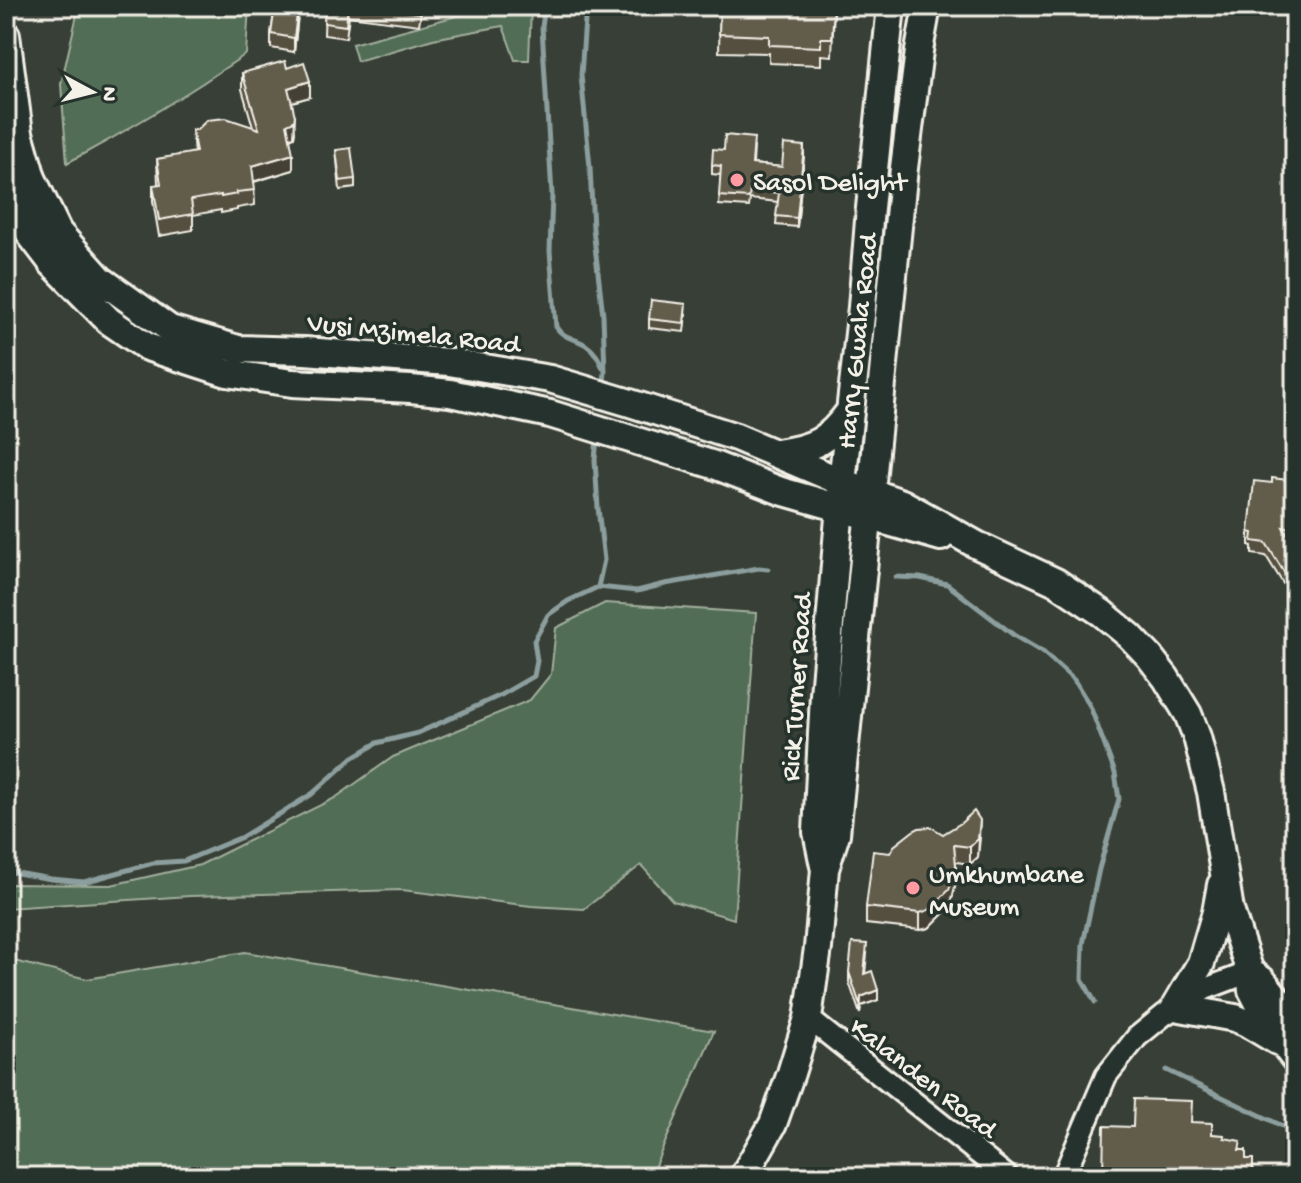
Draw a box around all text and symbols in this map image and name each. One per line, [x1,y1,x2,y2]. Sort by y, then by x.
north arrow [52,52,132,132]
text: N [94,85,122,103]
place label: Sasol Delight [753,168,909,201]
marker: Sasol Delight [728,171,746,189]
street label: Harry Gwala Road [832,230,887,451]
street label: Vusi Mzimela Road [305,308,524,363]
street label: Rick Turner Road [775,589,822,783]
place label: Umkhumbane Museum [929,860,1084,925]
marker: Umkhumbane Museum [904,879,922,897]
street label: Kalanden Road [842,1012,1005,1149]

